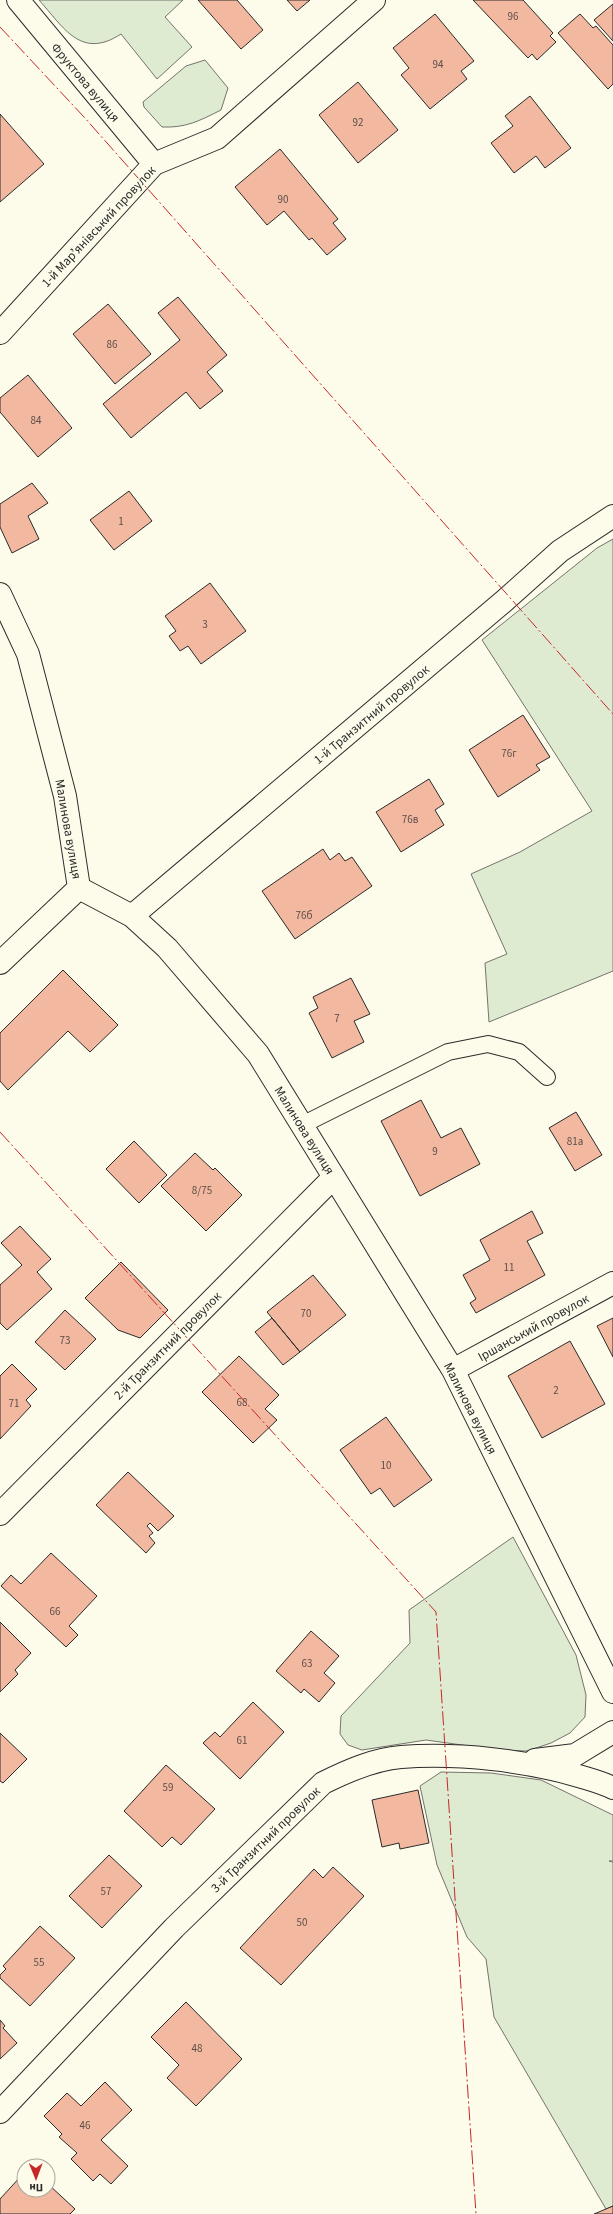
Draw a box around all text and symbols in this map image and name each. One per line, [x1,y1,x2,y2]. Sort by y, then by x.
house number: 96 [508,9,519,24]
street label: Фруктова вулиця [47,39,124,126]
house number: 94 [433,57,444,72]
house number: 92 [353,115,363,130]
street label: 1-й Марʼянівський провулок [37,161,160,292]
house number: 90 [278,192,288,207]
house number: 86 [107,337,118,352]
house number: 84 [31,413,42,428]
house number: 1 [118,514,124,529]
house number: 3 [202,617,208,632]
street label: 1-й Транзитний провулок [310,661,434,769]
house number: 76г [501,746,517,761]
street label: Малинова вулиця [50,778,86,881]
house number: 76в [402,812,419,827]
house number: 76б [296,908,312,923]
house number: 7 [334,1011,340,1026]
street label: Малинова вулиця [270,1083,339,1178]
house number: 81а [567,1134,583,1149]
house number: 9 [432,1144,438,1159]
house number: 8/75 [192,1183,212,1198]
house number: 11 [504,1260,514,1275]
street label: 2-й Транзитний провулок [110,1287,226,1404]
street label: Іршанський провулок [475,1290,593,1366]
house number: 70 [301,1306,311,1321]
house number: 73 [60,1333,70,1348]
street label: Малинова вулиця [439,1359,501,1458]
house number: 2 [553,1383,559,1398]
house number: 68 [237,1395,248,1410]
house number: 71 [9,1396,19,1411]
house number: 10 [381,1458,391,1473]
house number: 66 [50,1604,61,1619]
house number: 63 [302,1656,312,1671]
house number: 61 [237,1733,247,1748]
house number: 59 [163,1780,173,1795]
street label: 3-й Транзитний провулок [207,1782,325,1897]
house number: 57 [101,1884,111,1899]
house number: 50 [297,1915,307,1930]
house number: 55 [34,1955,44,1970]
house number: 48 [192,2041,203,2056]
house number: 46 [80,2118,91,2133]
north arrow [16,2158,56,2198]
text: Пн [29,2180,43,2195]

